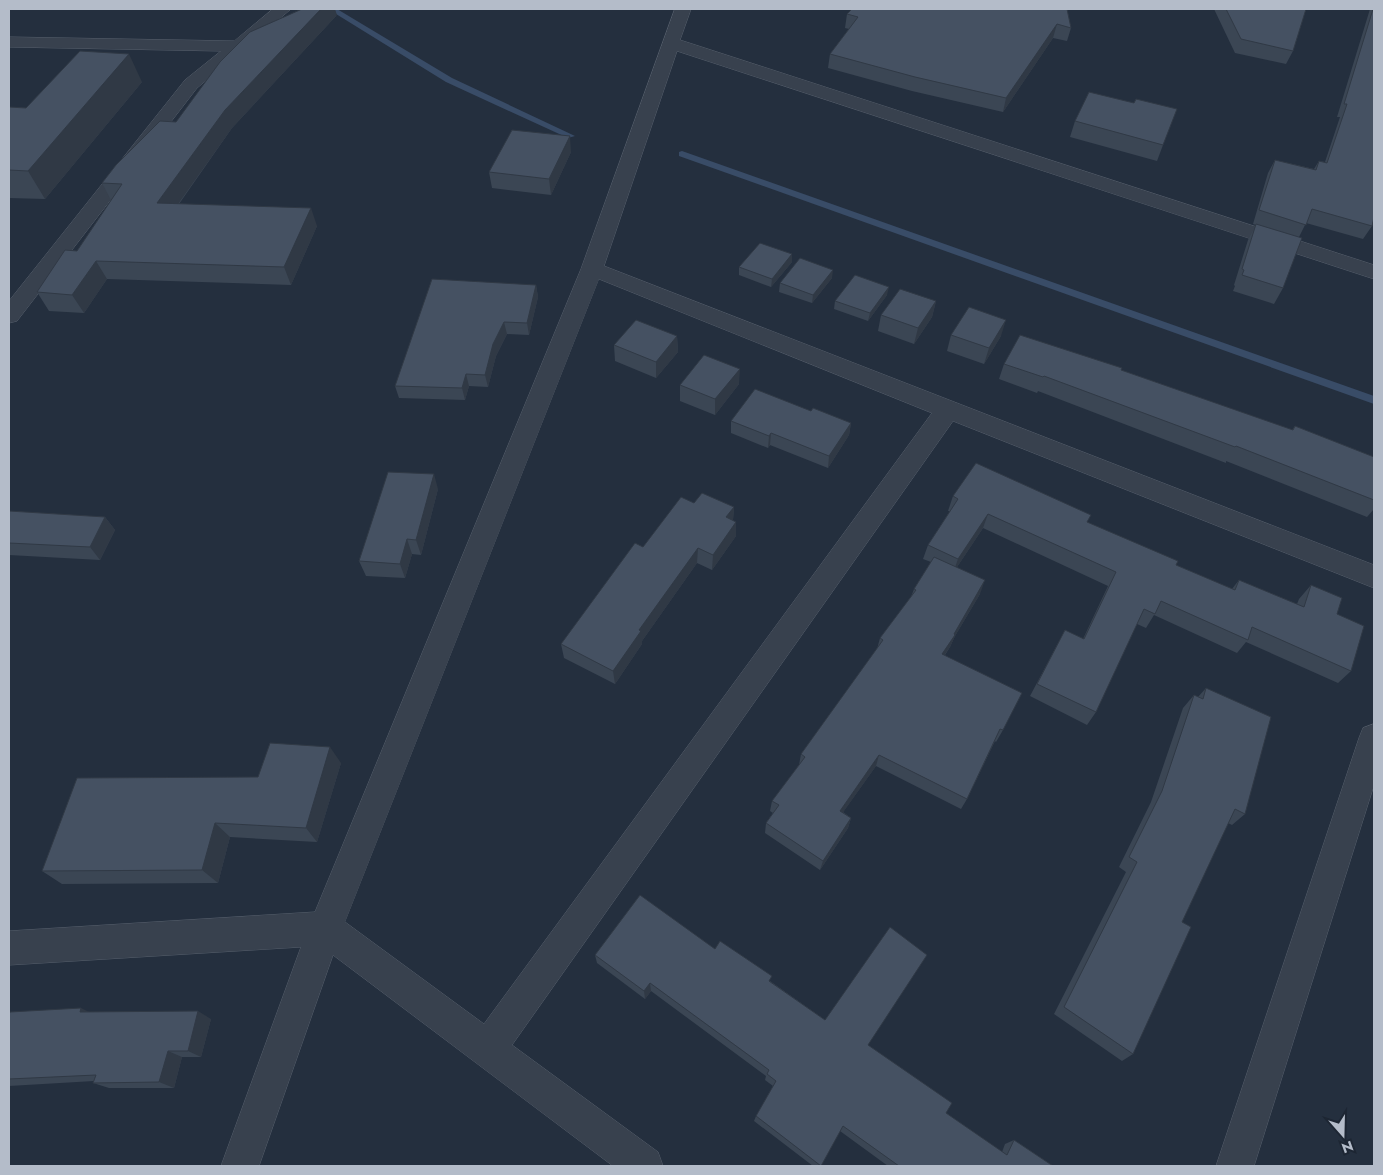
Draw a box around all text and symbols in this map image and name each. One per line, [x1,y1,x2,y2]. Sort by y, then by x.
north arrow [1318,1110,1368,1160]
text: N [1339,1136,1356,1159]

